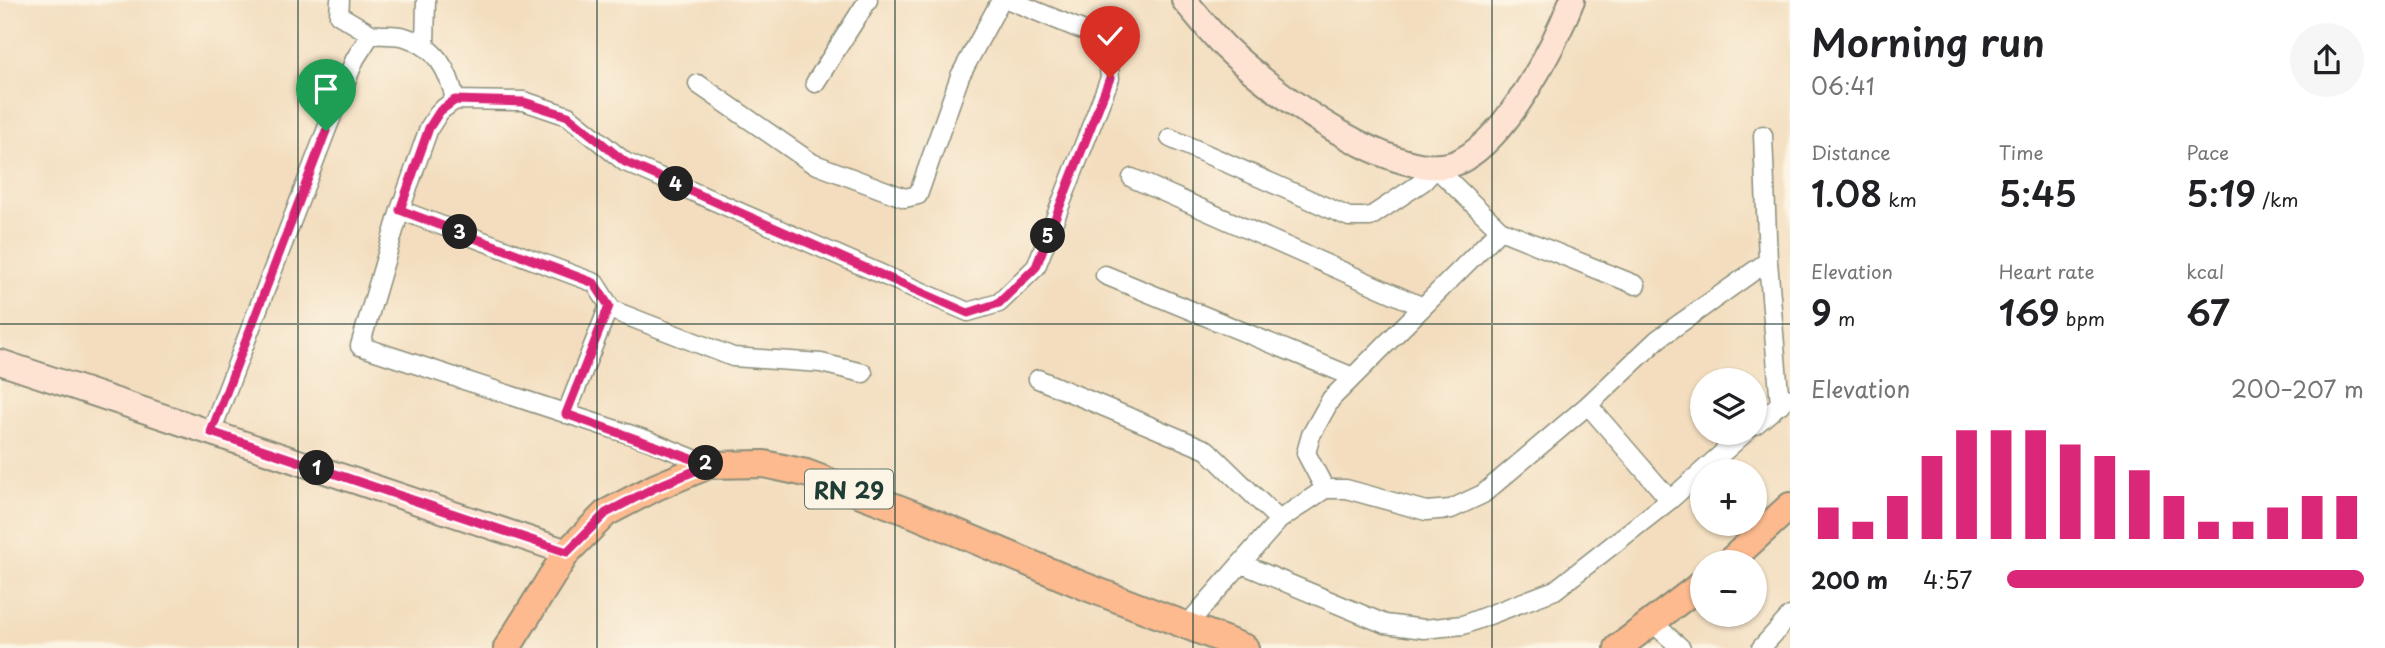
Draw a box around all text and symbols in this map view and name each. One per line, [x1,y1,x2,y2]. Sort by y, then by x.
pin [1080,6,1140,78]
text: Morning run [1811,13,2045,70]
icon: check [1091,17,1129,55]
button: share [2290,23,2364,97]
pin [296,59,356,131]
text: 06:41 [1811,68,1875,103]
icon: arrive [307,70,345,108]
text: Distance [1811,138,1891,166]
text: Time [1999,138,2044,166]
text: Pace [2186,138,2229,166]
pin: 4 [658,166,694,202]
text: 1.08 [1811,166,1882,219]
text: 5:45 [1999,166,2077,219]
text: 5:19 [2186,166,2256,219]
text: 4 [669,169,682,197]
text: km [1882,185,1917,213]
text: /km [2256,185,2299,213]
pin: 3 [442,215,477,250]
text: 3 [453,217,466,245]
pin: 5 [1030,218,1066,254]
text: 5 [1041,221,1054,249]
text: Elevation [1811,257,1893,285]
text: Heart rate [1999,257,2095,285]
text: kcal [2186,257,2224,285]
text: 9 [1811,285,1832,338]
text: 169 [1999,285,2060,338]
text: 67 [2186,285,2230,338]
text: m [1832,304,1855,332]
text: bpm [2060,304,2105,332]
map controls [1690,368,1767,627]
button: layers [1690,368,1767,445]
text: Elevation [1811,371,1910,406]
text: 200–207 m [2231,371,2364,406]
pin: 2 [688,446,724,480]
text: 2 [699,448,712,476]
pin: 1 [300,450,334,486]
text: 1 [312,453,321,481]
button: + [1690,459,1767,536]
road number: RN 29 [805,470,893,509]
button: − [1690,550,1767,627]
text: 200 m [1811,562,1888,597]
text: 4:57 [1923,562,1972,597]

